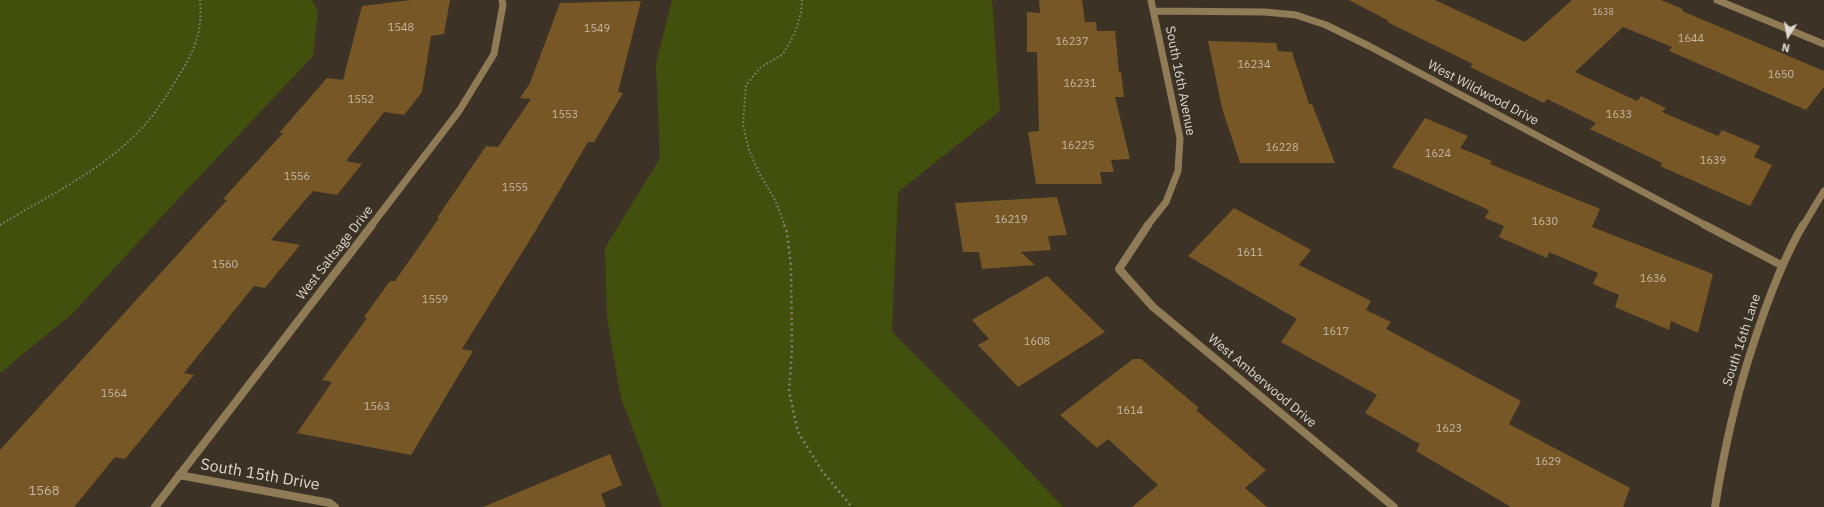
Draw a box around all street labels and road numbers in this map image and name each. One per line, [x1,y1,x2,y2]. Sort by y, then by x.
street label: South 16th Avenue [1162,25,1198,137]
street label: West Wildwood Drive [1425,57,1541,129]
street label: West Saltsage Drive [293,203,377,303]
street label: South 16th Lane [1720,292,1764,388]
street label: West Amberwood Drive [1205,331,1319,431]
street label: South 15th Drive [199,455,321,495]

